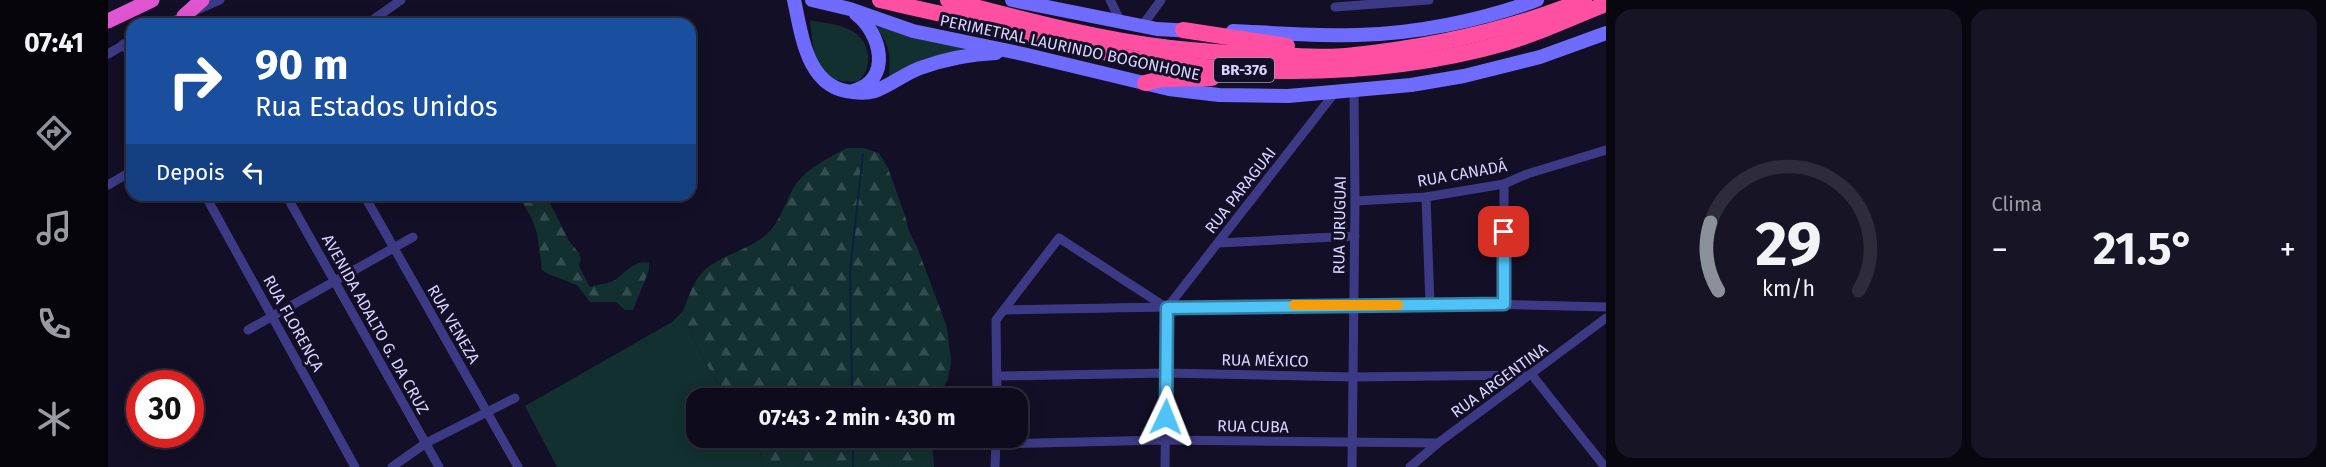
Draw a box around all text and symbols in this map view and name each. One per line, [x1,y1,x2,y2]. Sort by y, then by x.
street label: PERIMETRAL LAURINDO BOGONHONE [938,11,1202,84]
text: 07:41 [24,27,84,59]
text: 90 m [255,40,349,90]
icon: right [156,42,234,120]
road number: BR-376 [1214,58,1274,82]
text: Rua Estados Unidos [255,91,498,123]
icon: directions [33,112,75,154]
street label: RUA PARAGUAI [1201,143,1280,237]
street label: RUA CANADÁ [1415,155,1509,191]
icon: left [237,156,270,189]
text: Depois [156,159,225,186]
street label: RUA URUGUAI [1329,176,1350,274]
text: Clima [1992,192,2042,216]
pin [1478,206,1529,257]
icon: music [33,207,75,249]
text: 29 [1755,207,1822,282]
icon: arrive [1487,215,1520,248]
text: 21.5° [2093,222,2195,276]
text: − [1992,230,2008,270]
text: + [2280,230,2296,270]
street label: AVENIDA ADALTO G. DA CRUZ [318,231,433,418]
street label: RUA FLORENÇA [258,272,328,376]
text: km/h [1762,276,1815,302]
street label: RUA VENEZA [423,282,484,368]
icon: phone [33,303,75,345]
street label: RUA ARGENTINA [1447,338,1552,422]
street label: RUA MÉXICO [1221,349,1309,371]
speed limit sign: 30 [126,370,204,448]
position arrow [1134,385,1198,449]
icon: climate [33,398,75,440]
text: 07:43 · 2 min · 430 m [758,404,956,431]
street label: RUA CUBA [1217,416,1290,437]

